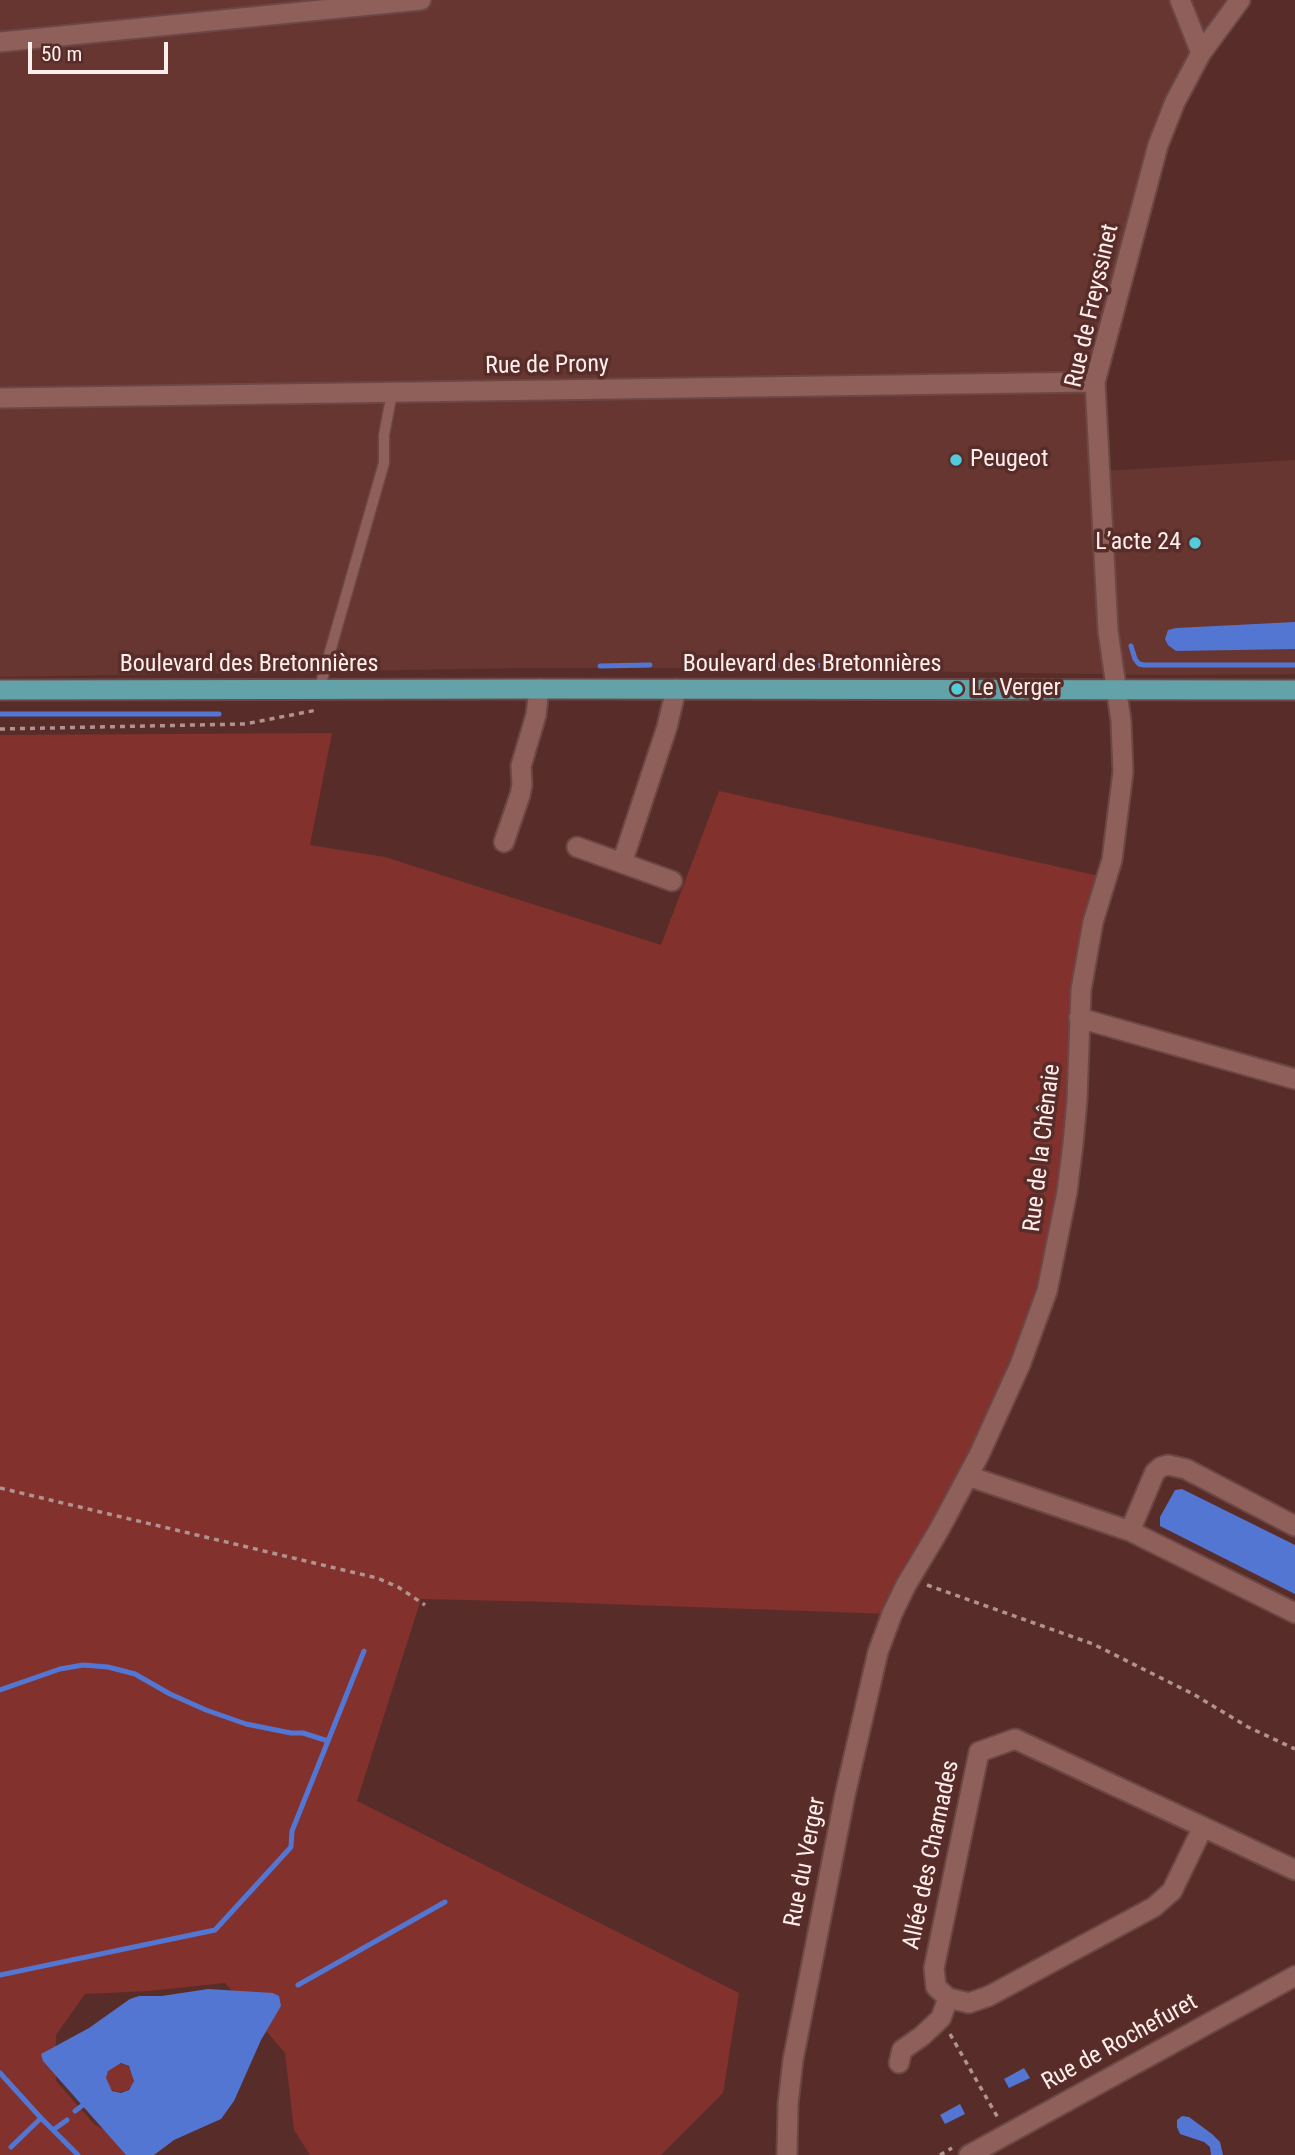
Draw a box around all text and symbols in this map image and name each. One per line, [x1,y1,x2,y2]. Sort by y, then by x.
scale bar [32,28,172,72]
text: 50 m [41,42,82,66]
street label: Rue de Freyssinet [1060,222,1126,390]
street label: Rue de Prony [485,351,609,381]
place label: Peugeot [970,446,1048,474]
marker: Peugeot [948,452,964,468]
place label: L’acte 24 [1095,529,1181,557]
marker: L’acte 24 [1187,535,1203,551]
street label: Boulevard des Bretonnières [120,651,378,679]
street label: Boulevard des Bretonnières [683,651,941,679]
place label: Le Verger [971,675,1061,703]
marker: Le Verger [949,681,965,697]
street label: Rue de la Chênaie [1018,1063,1068,1233]
street label: Allée des Chamades [898,1758,966,1952]
street label: Rue du Verger [779,1795,833,1929]
street label: Rue de Rochefuret [1037,1988,1203,2098]

